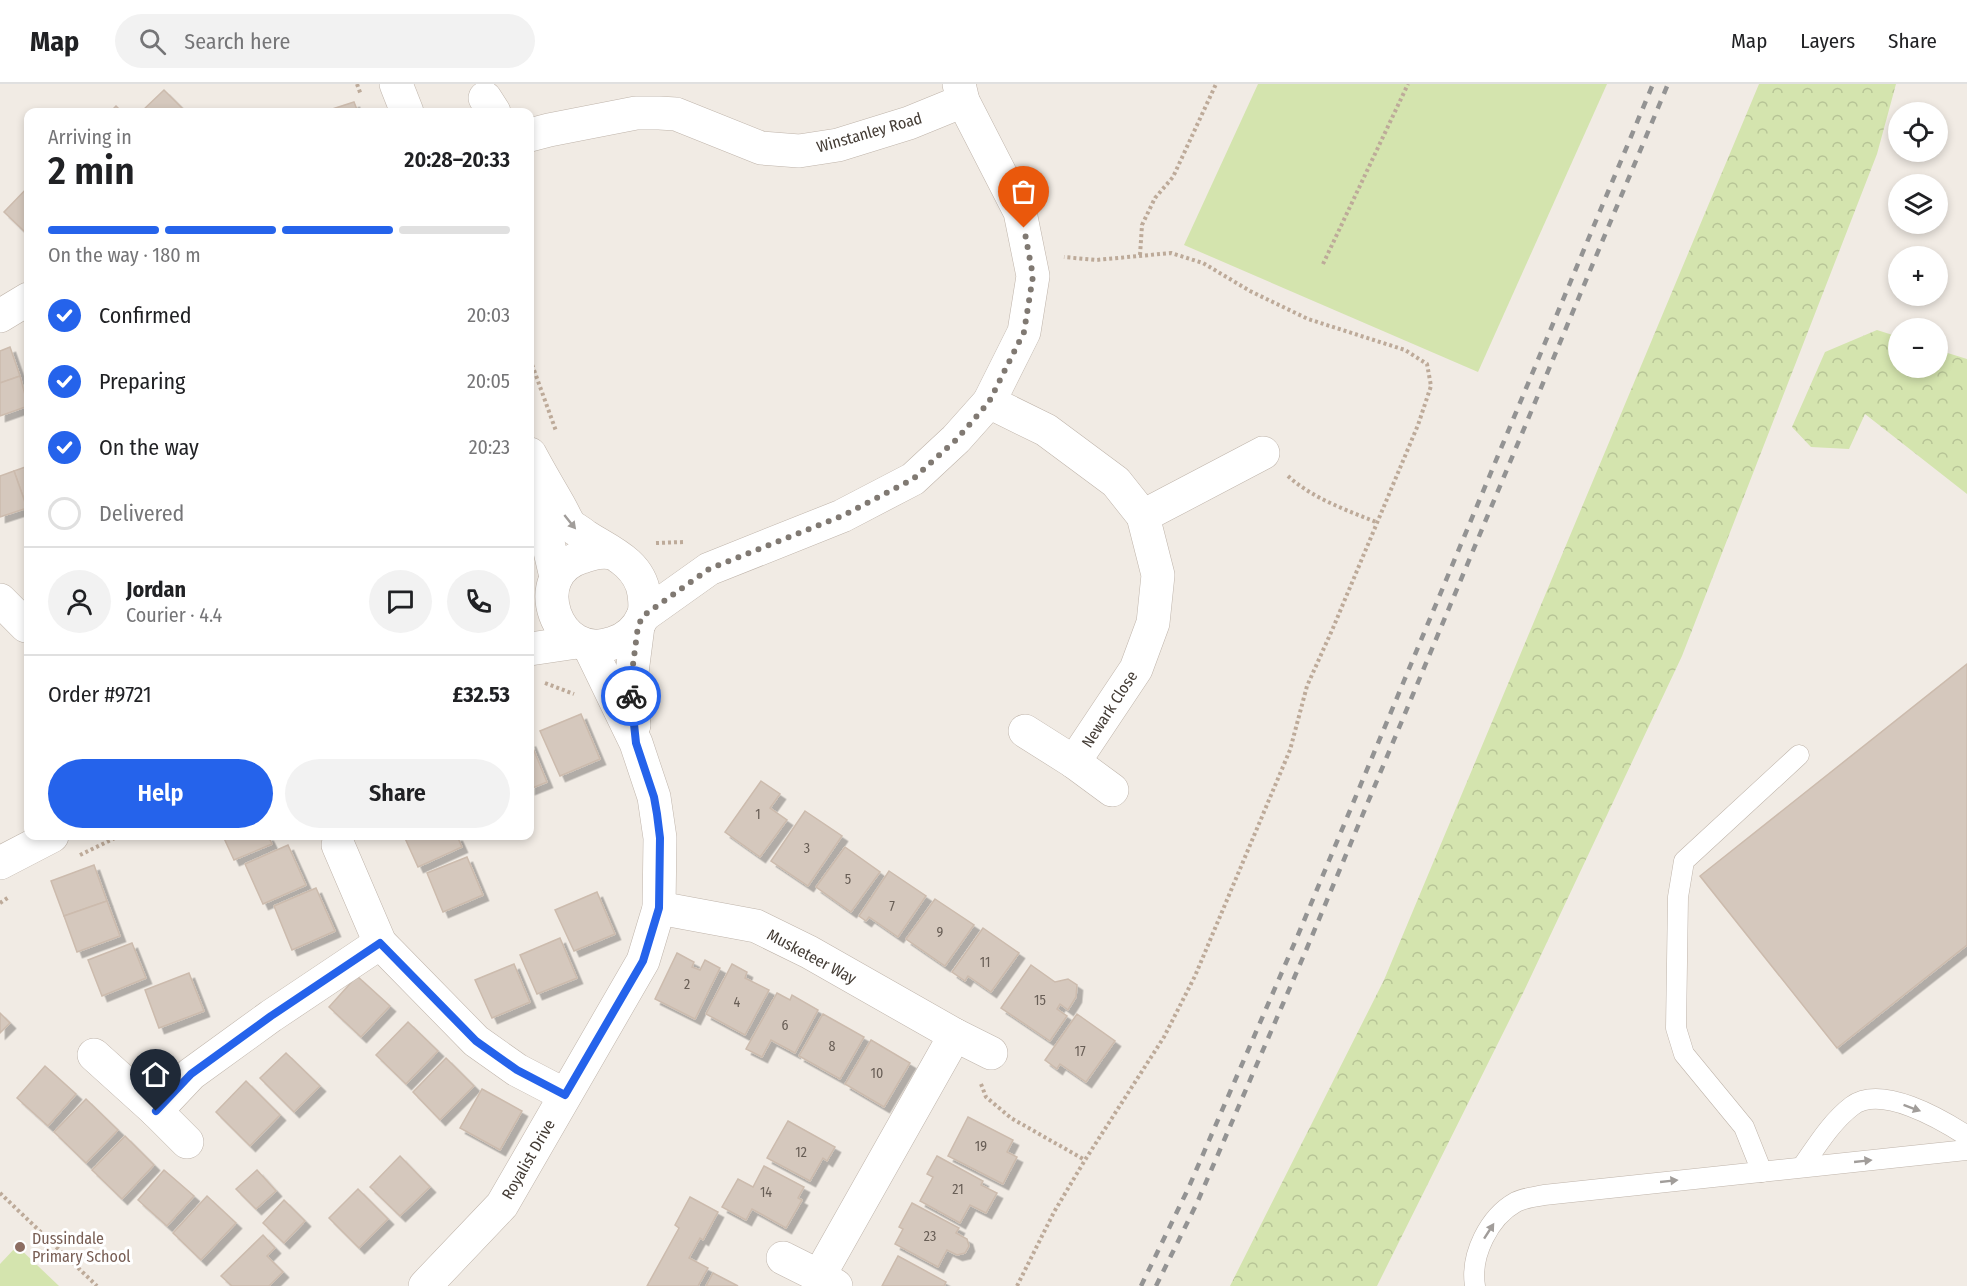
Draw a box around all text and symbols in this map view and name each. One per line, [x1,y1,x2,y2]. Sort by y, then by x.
search box [115,14,535,68]
text: Map [30,25,79,58]
icon: search [136,25,169,58]
text: Search here [184,28,290,55]
text: Map [1731,28,1767,54]
text: Layers [1800,28,1855,54]
text: Share [1888,28,1937,54]
map controls [1888,102,1948,378]
button: locate [1888,102,1948,162]
street label: Winstanley Road [814,108,924,157]
text: Arriving in [48,125,132,149]
text: 20:28–20:33 [404,146,510,173]
text: 2 min [48,148,135,194]
pin [998,166,1049,228]
button: layers [1888,174,1948,234]
icon: bag [1007,175,1040,208]
text: On the way · 180 m [48,243,201,267]
button: + [1888,246,1948,306]
icon: check [48,299,81,332]
text: Confirmed [99,302,192,329]
text: 20:03 [467,303,510,327]
button: − [1888,318,1948,378]
icon: check [48,365,81,398]
text: Preparing [99,368,185,395]
text: 20:05 [467,369,510,393]
icon: check [48,431,81,464]
text: On the way [99,434,199,461]
text: 20:23 [469,435,510,459]
text: Delivered [99,500,184,527]
one-way arrow [564,514,576,530]
button: person [48,570,111,633]
button: chat [369,570,432,633]
button: phone [447,570,510,633]
text: Jordan [126,576,186,603]
text: Courier · 4.4 [126,603,222,627]
courier [601,666,661,726]
street label: Newark Close [1078,667,1141,751]
icon: bike [615,680,648,713]
text: Order #9721 [48,681,152,708]
text: £32.53 [453,681,510,708]
button: Help [48,759,273,828]
button: Share [285,759,510,828]
house number: 1 [755,806,761,823]
house number: 3 [804,840,810,857]
house number: 5 [845,871,851,888]
house number: 7 [889,898,895,915]
house number: 9 [937,924,944,941]
street label: Musketeer Way [764,925,860,988]
house number: 11 [980,954,990,971]
house number: 2 [684,976,690,993]
house number: 15 [1034,992,1046,1009]
house number: 4 [734,994,741,1011]
house number: 6 [782,1017,789,1034]
house number: 8 [829,1038,836,1055]
house number: 17 [1074,1043,1086,1060]
pin [130,1049,181,1111]
icon: home [139,1058,172,1091]
house number: 10 [871,1065,883,1082]
one-way arrow [1903,1103,1921,1113]
street label: Royalist Drive [498,1116,559,1203]
house number: 19 [975,1138,987,1155]
house number: 12 [795,1144,807,1161]
one-way arrow [1854,1156,1873,1165]
one-way arrow [1660,1176,1679,1186]
house number: 21 [952,1181,964,1198]
house number: 14 [760,1184,772,1201]
one-way arrow [1483,1223,1494,1239]
house number: 23 [924,1228,936,1245]
place label: Dussindale Primary School [32,1229,131,1266]
marker: Dussindale Primary School [13,1240,27,1254]

